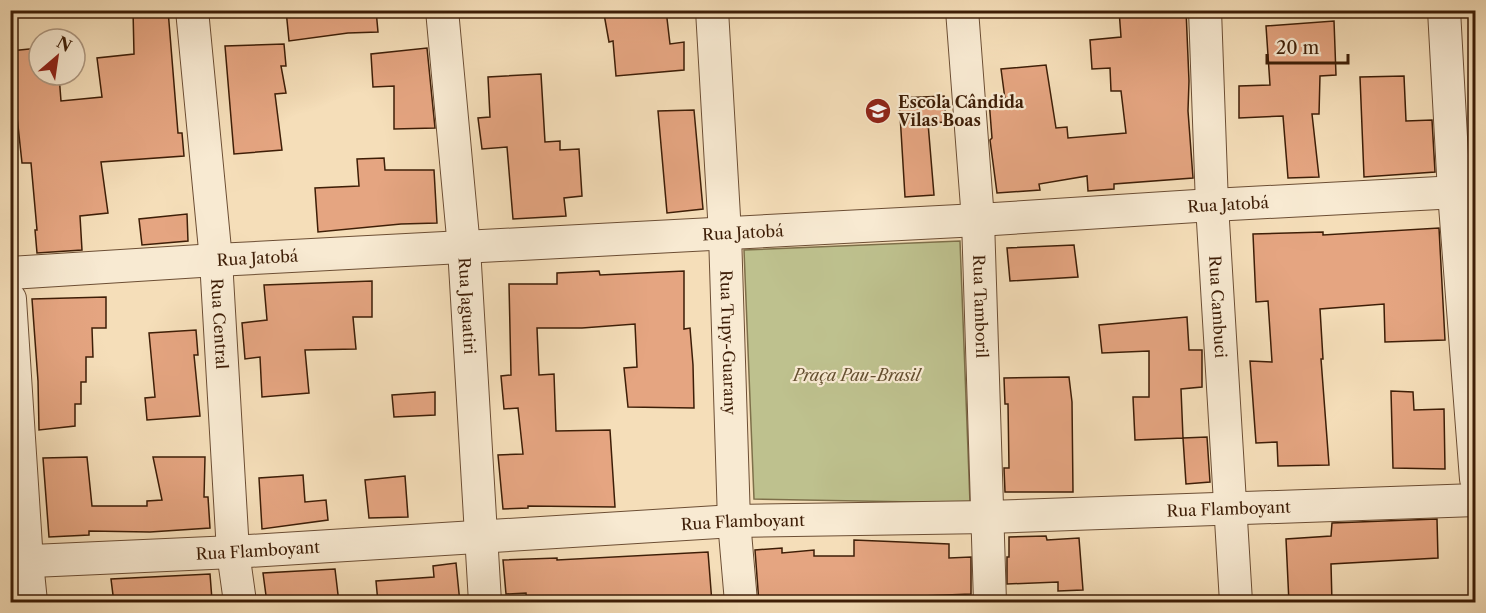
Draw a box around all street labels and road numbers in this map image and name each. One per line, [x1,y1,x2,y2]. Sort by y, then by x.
street label: Rua Jatobá [1187,192,1270,217]
street label: Rua Jatobá [702,220,785,244]
street label: Rua Jatobá [216,246,299,270]
street label: Rua Tamboril [969,254,992,359]
street label: Rua Cambuci [1205,255,1231,359]
street label: Rua Jaguatiri [455,257,480,355]
street label: Rua Tupy-Guarany [716,270,741,416]
street label: Rua Central [207,278,232,370]
street label: Rua Flamboyant [1166,496,1291,521]
street label: Rua Flamboyant [680,510,805,534]
street label: Rua Flamboyant [195,537,321,564]

